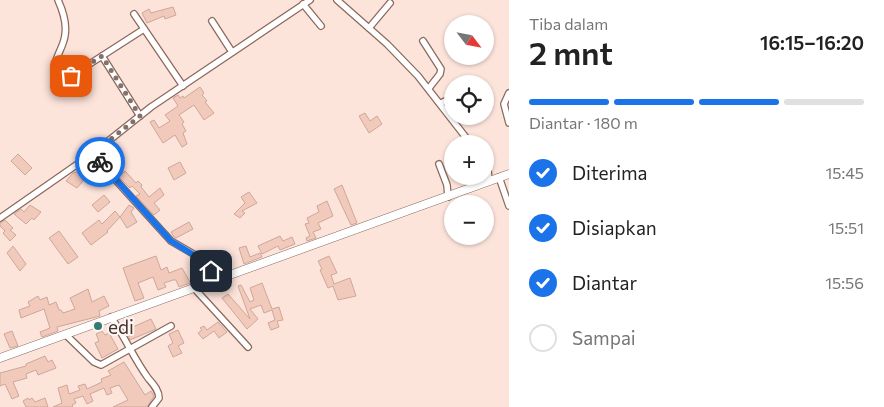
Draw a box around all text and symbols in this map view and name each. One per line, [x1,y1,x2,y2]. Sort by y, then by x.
text: Tiba dalam [529,14,608,33]
north arrow [444,15,494,65]
map controls [444,15,494,245]
text: 16:15–16:20 [760,31,864,54]
text: 2 mnt [529,32,613,72]
pin [50,55,92,97]
icon: bag [57,62,85,90]
button: locate [444,75,494,125]
text: Diantar · 180 m [529,113,638,132]
button: + [444,135,494,185]
courier [75,137,125,187]
icon: bike [86,148,114,176]
icon: check [529,159,557,187]
text: Diterima [572,161,648,184]
text: 15:45 [825,163,864,182]
button: − [444,195,494,245]
icon: check [529,214,557,242]
text: Disiapkan [572,216,657,239]
text: 15:51 [828,218,864,237]
pin [190,250,232,292]
icon: home [197,257,225,285]
icon: check [529,269,557,297]
text: Diantar [572,271,637,294]
text: 15:56 [825,273,864,292]
place label: edi [108,315,134,338]
marker: edi [92,320,104,332]
text: Sampai [572,326,636,349]

